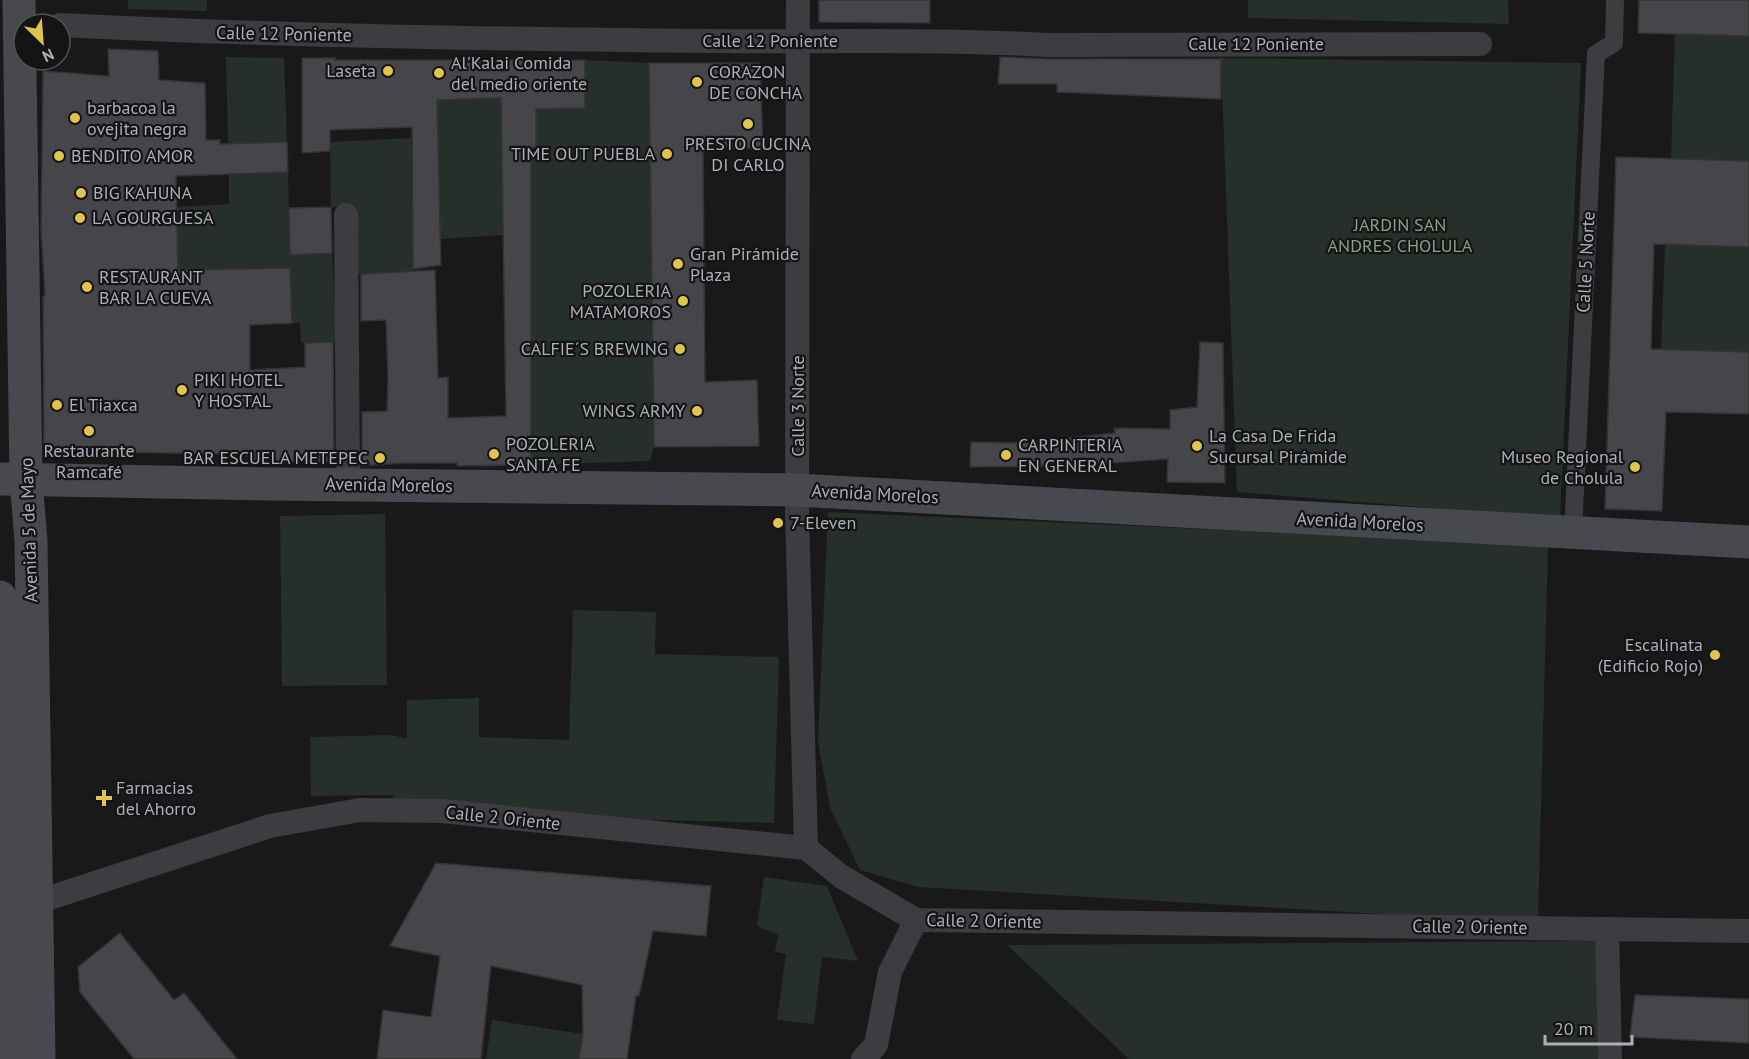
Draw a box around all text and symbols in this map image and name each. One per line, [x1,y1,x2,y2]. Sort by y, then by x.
north arrow [12,12,72,72]
street label: Calle 12 Poniente [216,21,352,46]
street label: Calle 12 Poniente [702,29,838,52]
street label: Calle 12 Poniente [1188,32,1324,55]
text: N [39,44,57,67]
place label: Al'Kalai Comida del medio oriente [451,51,587,95]
place label: Laseta [326,59,376,82]
place label: CORAZON DE CONCHA [709,60,803,104]
marker: Laseta [381,64,395,78]
marker: Al'Kalai Comida del medio oriente [432,66,446,80]
marker: CORAZON DE CONCHA [690,75,704,89]
place label: barbacoa la ovejita negra [87,96,187,140]
marker: barbacoa la ovejita negra [68,111,82,125]
marker: PRESTO CUCINA DI CARLO [741,117,755,131]
place label: PRESTO CUCINA DI CARLO [685,132,812,176]
place label: TIME OUT PUEBLA [511,142,655,165]
place label: BENDITO AMOR [71,144,194,167]
marker: TIME OUT PUEBLA [660,147,674,161]
marker: BENDITO AMOR [52,149,66,163]
place label: BIG KAHUNA [93,181,192,204]
marker: BIG KAHUNA [74,186,88,200]
place label: LA GOURGUESA [92,206,214,229]
marker: LA GOURGUESA [73,211,87,225]
street label: Calle 5 Norte [1571,211,1600,313]
park label: JARDIN SAN ANDRES CHOLULA [1328,213,1473,257]
place label: Gran Pirámide Plaza [690,242,799,286]
marker: Gran Pirámide Plaza [671,257,685,271]
place label: RESTAURANT BAR LA CUEVA [99,265,212,309]
place label: POZOLERIA MATAMOROS [570,279,671,323]
marker: RESTAURANT BAR LA CUEVA [80,280,94,294]
marker: POZOLERIA MATAMOROS [676,294,690,308]
place label: CALFIE´S BREWING [521,337,668,360]
marker: CALFIE´S BREWING [673,342,687,356]
street label: Calle 3 Norte [786,355,809,457]
place label: PIKI HOTEL Y HOSTAL [194,368,283,412]
marker: PIKI HOTEL Y HOSTAL [175,383,189,397]
place label: El Tiaxca [69,393,138,416]
marker: El Tiaxca [50,398,64,412]
place label: WINGS ARMY [582,399,685,422]
marker: WINGS ARMY [690,404,704,418]
marker: Restaurante Ramcafé [82,424,96,438]
place label: La Casa De Frida Sucursal Pirámide [1209,424,1347,468]
place label: POZOLERIA SANTA FE [506,432,595,476]
place label: CARPINTERIA EN GENERAL [1018,433,1123,477]
place label: Restaurante Ramcafé [43,439,135,483]
marker: La Casa De Frida Sucursal Pirámide [1190,439,1204,453]
place label: Museo Regional de Cholula [1501,445,1624,489]
place label: BAR ESCUELA METEPEC [183,446,368,469]
marker: POZOLERIA SANTA FE [487,447,501,461]
marker: CARPINTERIA EN GENERAL [999,448,1013,462]
marker: BAR ESCUELA METEPEC [373,451,387,465]
street label: Avenida 5 de Mayo [14,457,43,603]
marker: Museo Regional de Cholula [1628,460,1642,474]
street label: Avenida Morelos [325,472,453,497]
street label: Avenida Morelos [811,479,939,508]
street label: Avenida Morelos [1296,507,1424,536]
place label: 7-Eleven [790,511,856,534]
marker: 7-Eleven [771,516,785,530]
place label: Escalinata (Edificio Rojo) [1598,633,1703,677]
marker: Escalinata (Edificio Rojo) [1708,648,1722,662]
place label: Farmacias del Ahorro [116,776,196,820]
marker: Farmacias del Ahorro [97,791,111,805]
street label: Calle 2 Oriente [445,800,562,835]
street label: Calle 2 Oriente [926,908,1042,933]
street label: Calle 2 Oriente [1412,914,1528,939]
scale bar [1545,1008,1632,1046]
text: 20 m [1554,1017,1593,1040]

